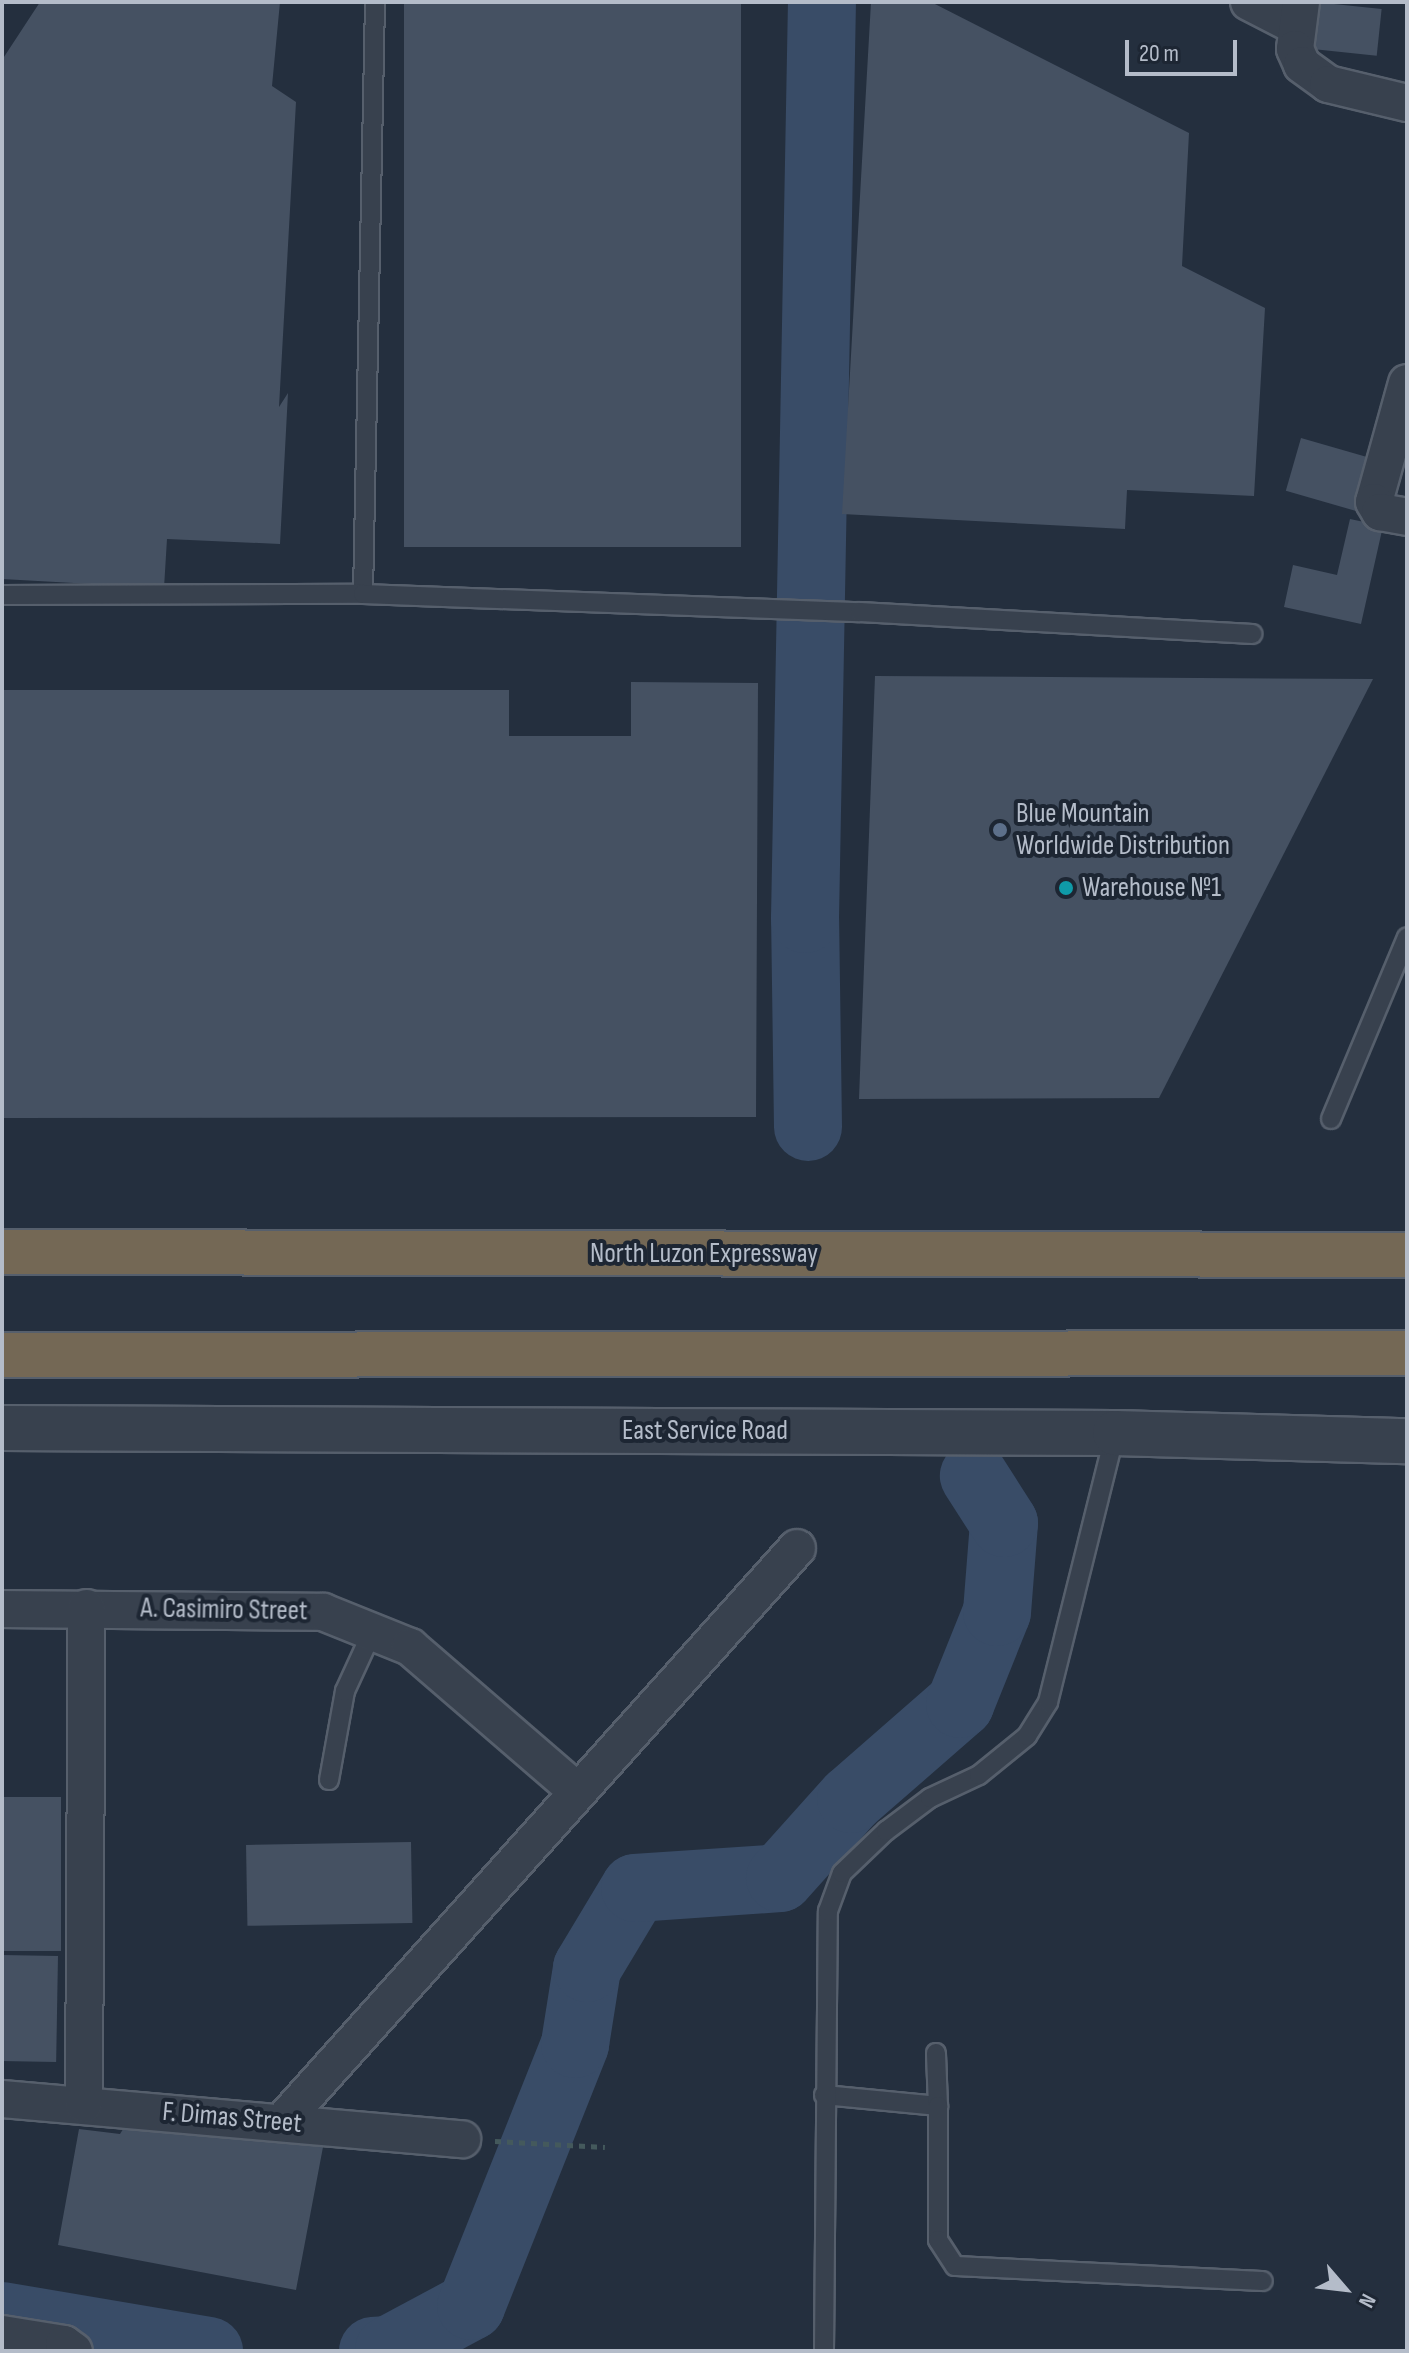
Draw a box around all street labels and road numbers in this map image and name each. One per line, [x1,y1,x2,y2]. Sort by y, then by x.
street label: North Luzon Expressway [590,1237,818,1271]
street label: East Service Road [622,1414,788,1448]
street label: A. Casimiro Street [140,1592,308,1628]
street label: F. Dimas Street [161,2095,303,2141]

